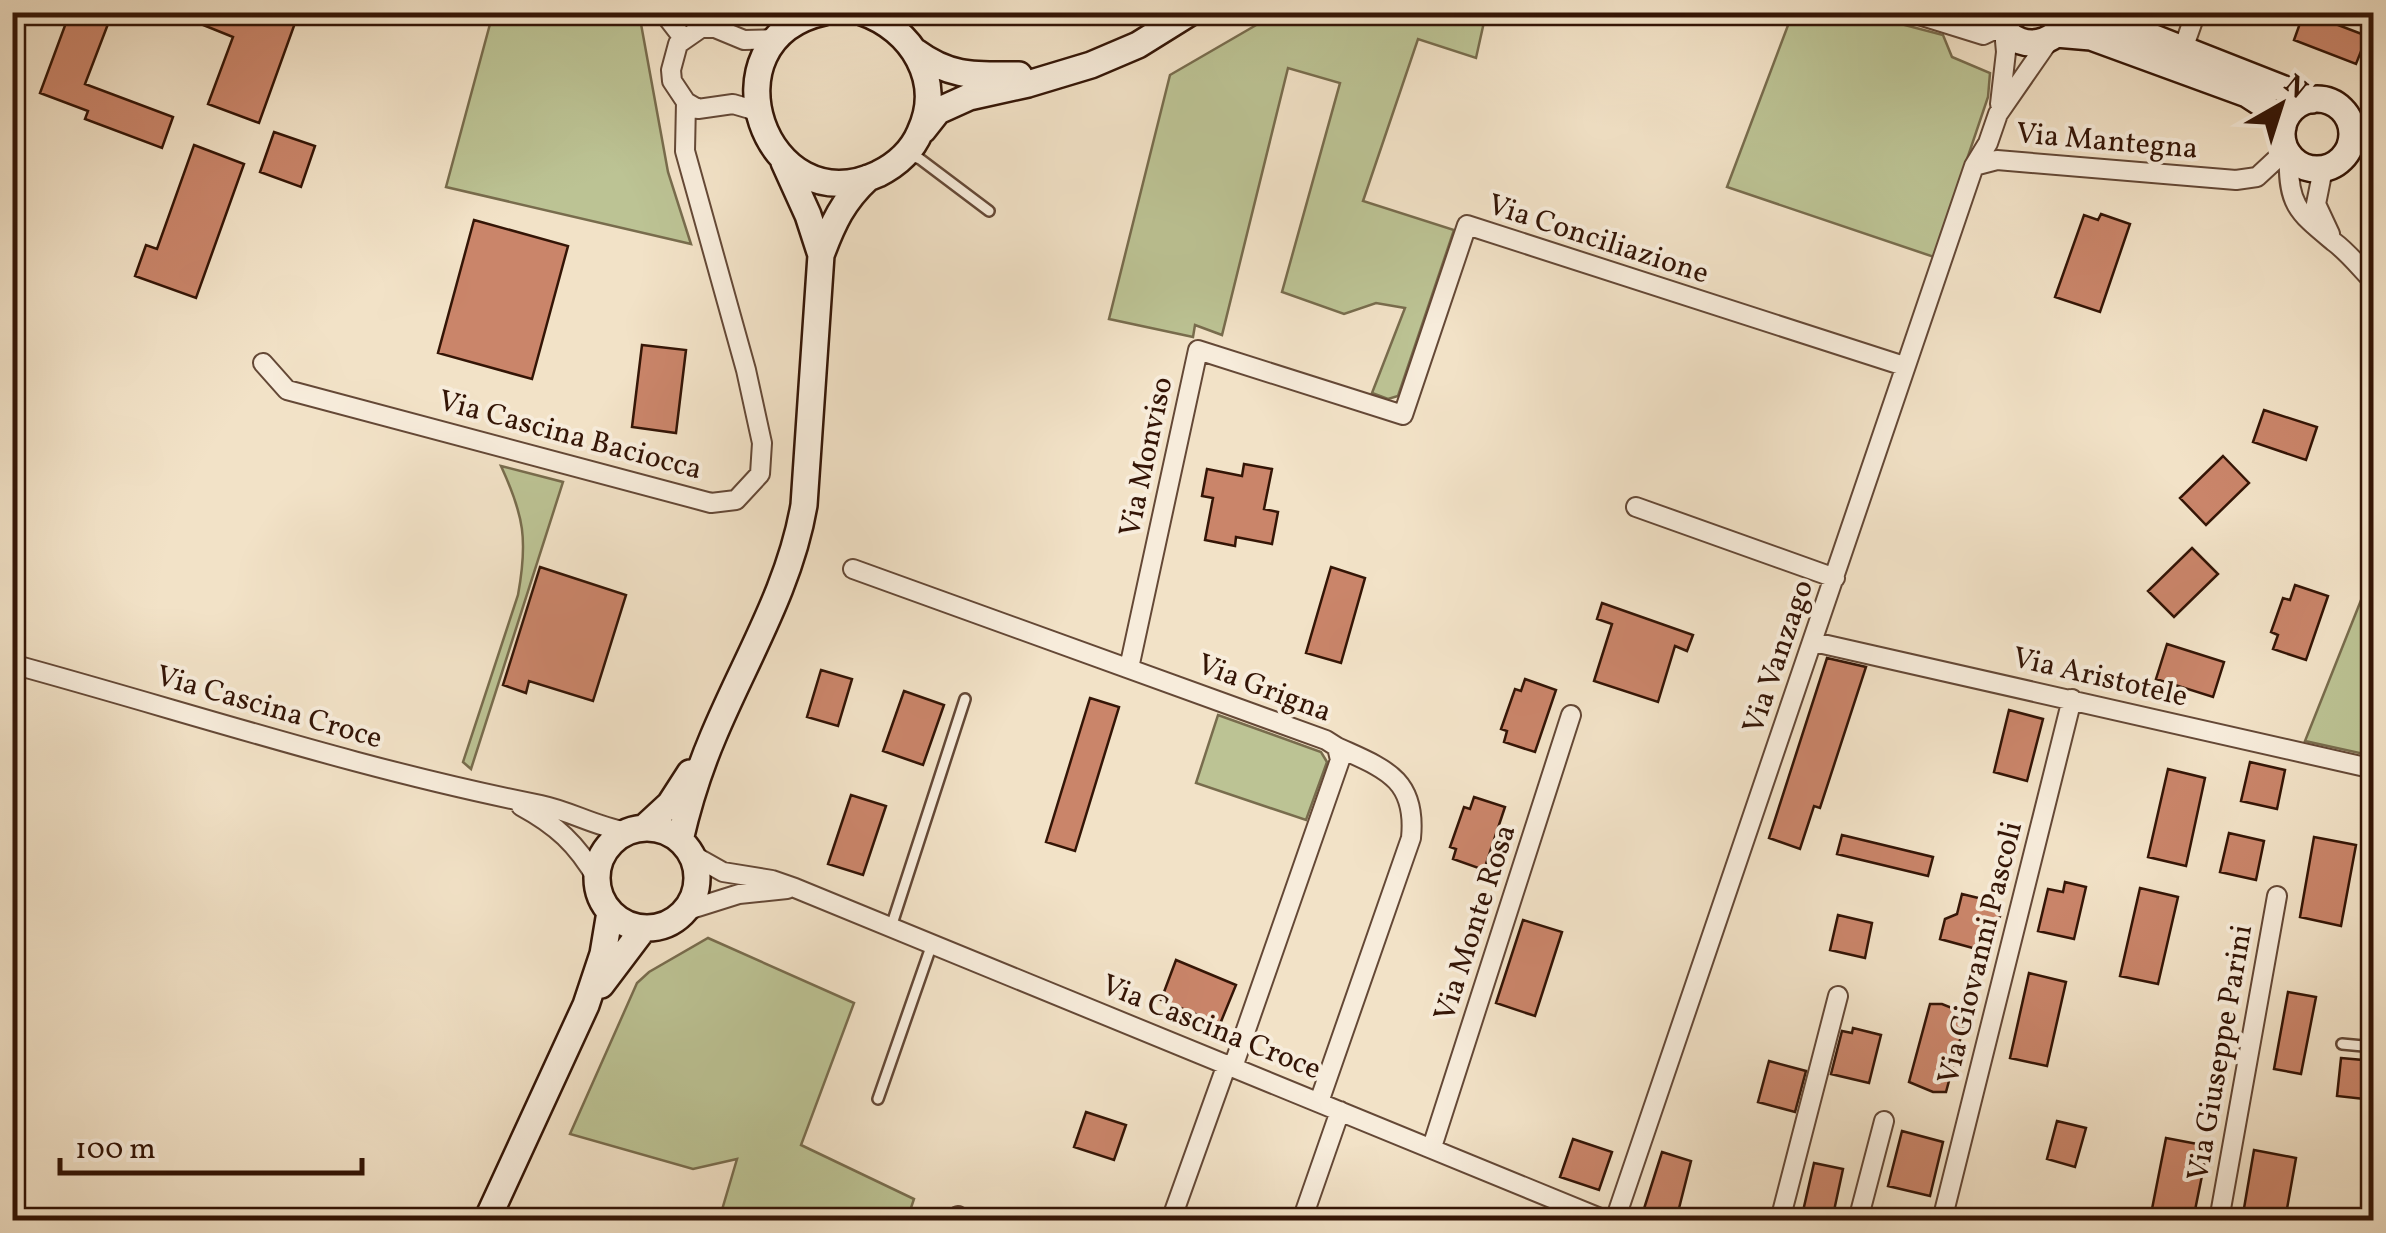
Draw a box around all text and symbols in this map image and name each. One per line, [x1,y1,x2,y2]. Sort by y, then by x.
north arrow [2231,55,2331,155]
text: N [2275,66,2315,109]
street label: Via Mantegna [2014,113,2200,171]
street label: Via Conciliazione [1482,184,1714,296]
street label: Via Monviso [1110,373,1184,541]
street label: Via Cascina Baciocca [433,381,707,491]
street label: Via Vanzago [1733,574,1825,740]
street label: Via Aristotele [2008,637,2192,719]
street label: Via Grigna [1191,644,1337,734]
street label: Via Cascina Croce [151,656,387,760]
street label: Via Giovanni Pascoli [1928,817,2034,1089]
street label: Via Monte Rosa [1424,819,1528,1027]
street label: Via Giuseppe Parini [2178,922,2264,1184]
street label: Via Cascina Croce [1095,965,1327,1091]
scale bar [60,1113,362,1175]
text: 100 m [75,1129,156,1171]

